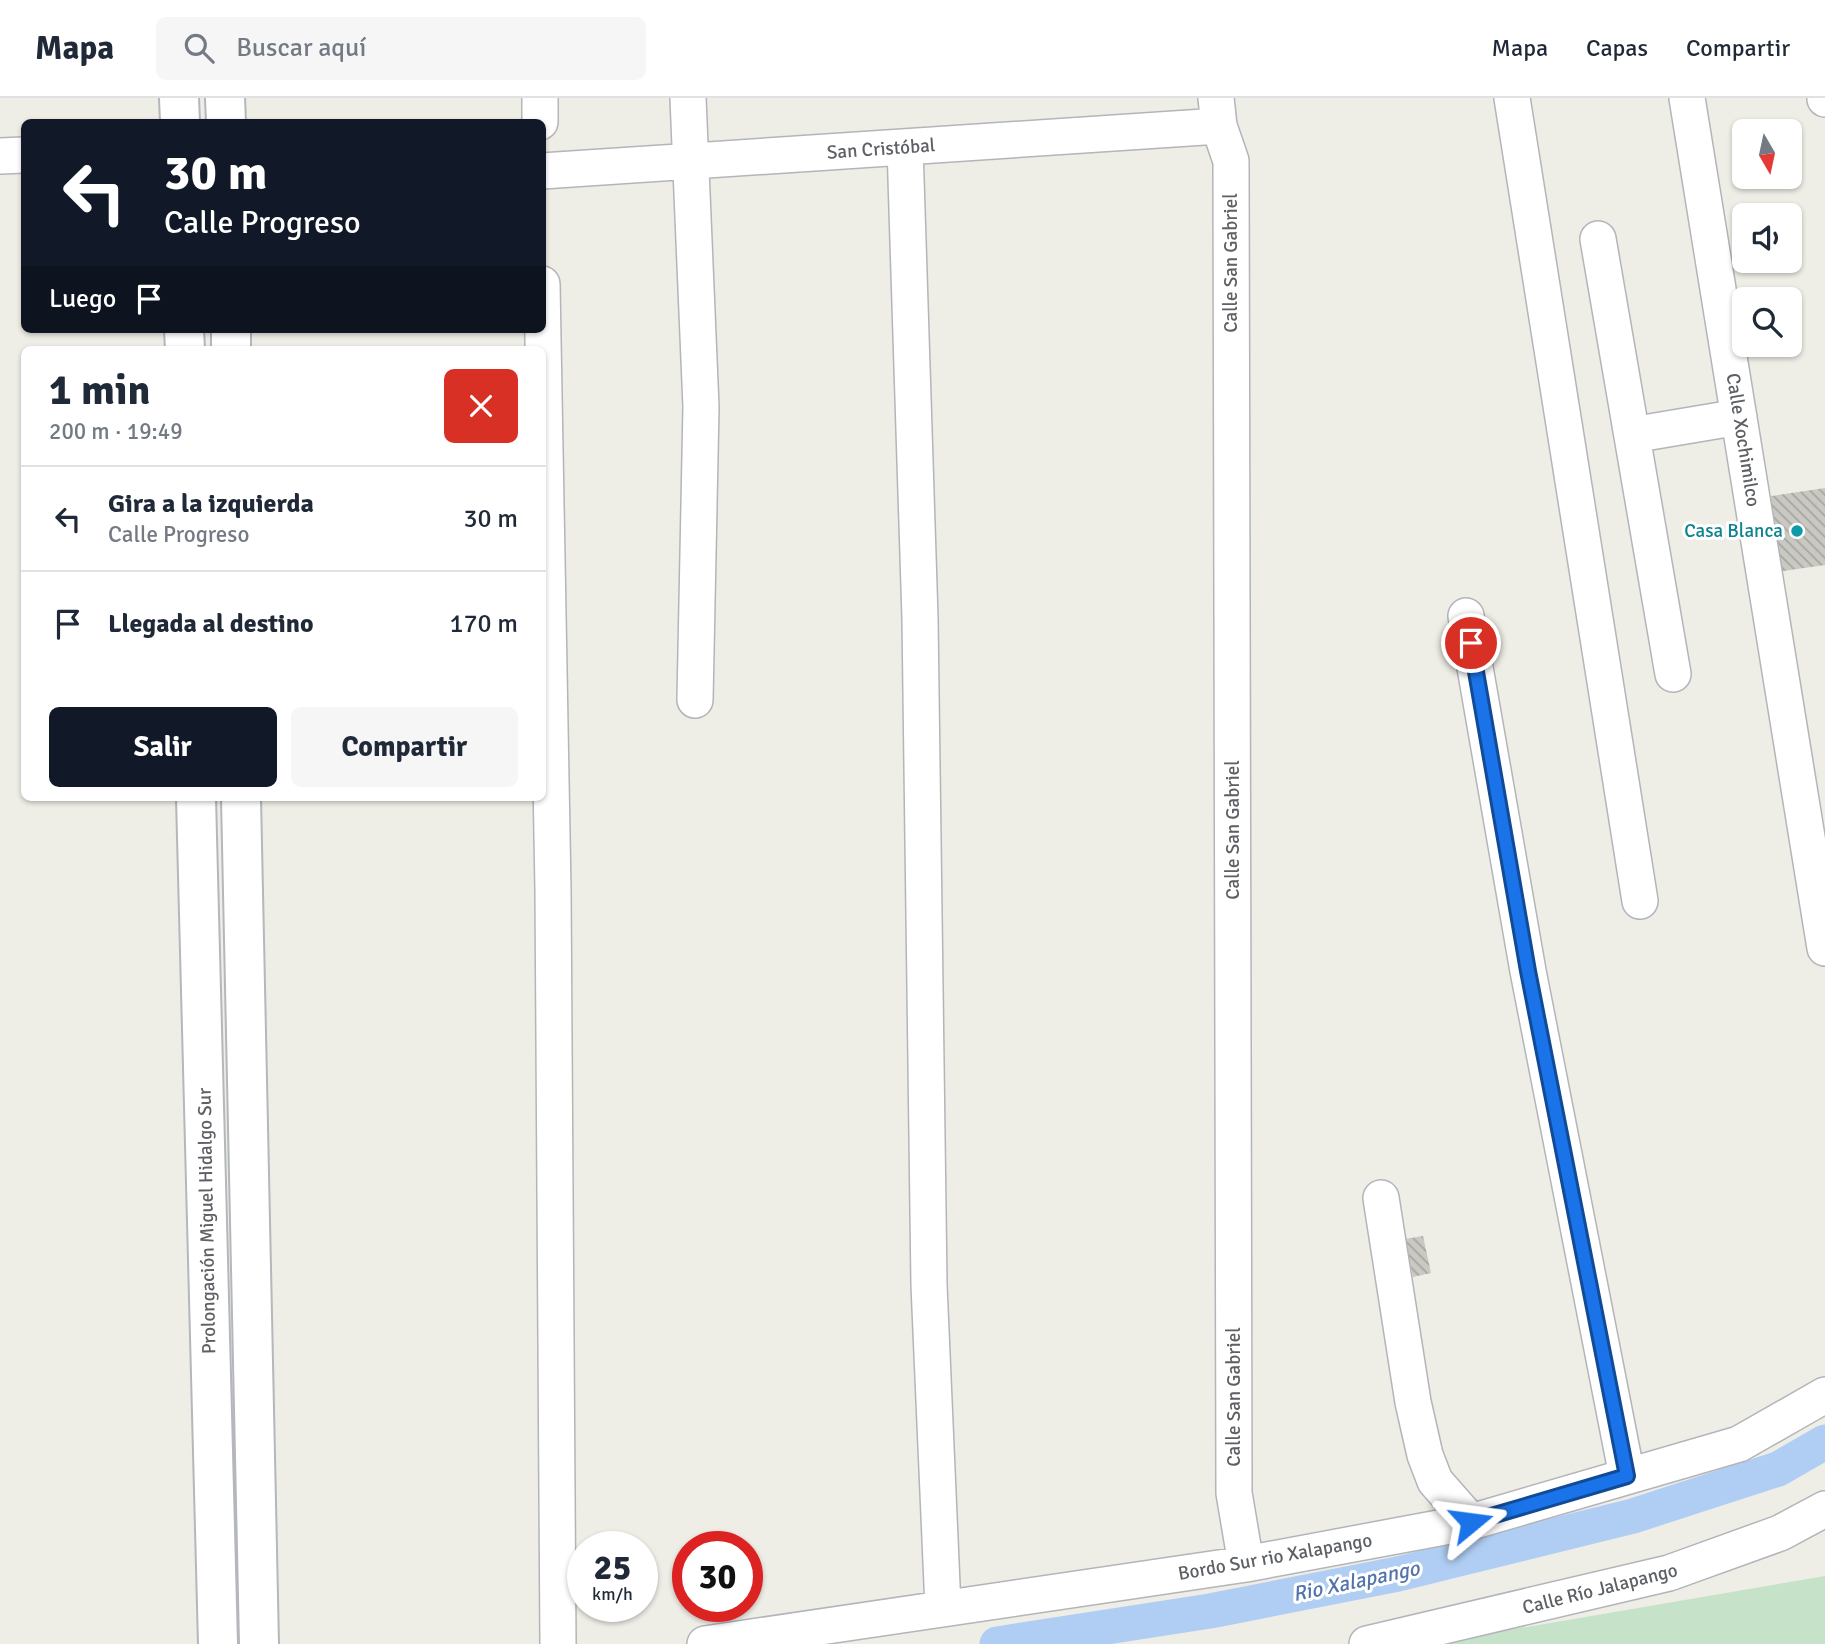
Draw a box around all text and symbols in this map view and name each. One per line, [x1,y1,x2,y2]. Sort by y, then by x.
search box [156,17,646,80]
text: Mapa [35,28,114,69]
icon: search [180,29,218,67]
text: Buscar aquí [236,32,366,64]
text: Mapa [1492,33,1548,63]
text: Capas [1586,33,1648,63]
text: Compartir [1686,33,1790,63]
north arrow [1732,119,1802,189]
map controls [1732,119,1802,357]
street label: San Cristóbal [826,133,936,165]
text: 30 m [164,143,267,203]
icon: left [49,147,140,238]
street label: Calle San Gabriel [1219,193,1243,333]
text: Calle Progreso [164,203,361,242]
button: sound [1732,203,1802,273]
icon: arrive [130,280,168,318]
text: Luego [49,283,116,315]
button: search [1732,287,1802,357]
text: 1 min [49,365,150,416]
button: close [444,369,518,443]
street label: Calle Xochimilco [1721,371,1765,509]
text: 200 m · 19:49 [49,417,183,446]
text: Gira a la izquierda [108,488,314,520]
icon: left [49,500,87,538]
text: 30 m [463,503,518,535]
place label: Casa Blanca [1684,519,1783,543]
text: Calle Progreso [108,520,249,549]
marker: Casa Blanca [1789,523,1805,539]
icon: arrive [49,605,87,643]
text: Llegada al destino [108,608,314,640]
text: 170 m [449,608,518,640]
pin [1441,613,1501,673]
icon: arrive [1452,624,1490,662]
button: Salir [49,707,277,787]
button: Compartir [291,707,518,787]
street label: Calle San Gabriel [1221,760,1245,900]
street label: Prolongación Miguel Hidalgo Sur [193,1088,221,1354]
street label: Calle San Gabriel [1222,1327,1246,1467]
position arrow [1434,1485,1508,1559]
street label: Bordo Sur rio Xalapango [1176,1528,1374,1586]
speed limit sign: 30 [672,1531,763,1622]
text: 25 [594,1546,631,1589]
water label: Rio Xalapango [1290,1555,1423,1607]
street label: Calle Río Jalapango [1520,1558,1680,1620]
text: km/h [592,1583,633,1605]

